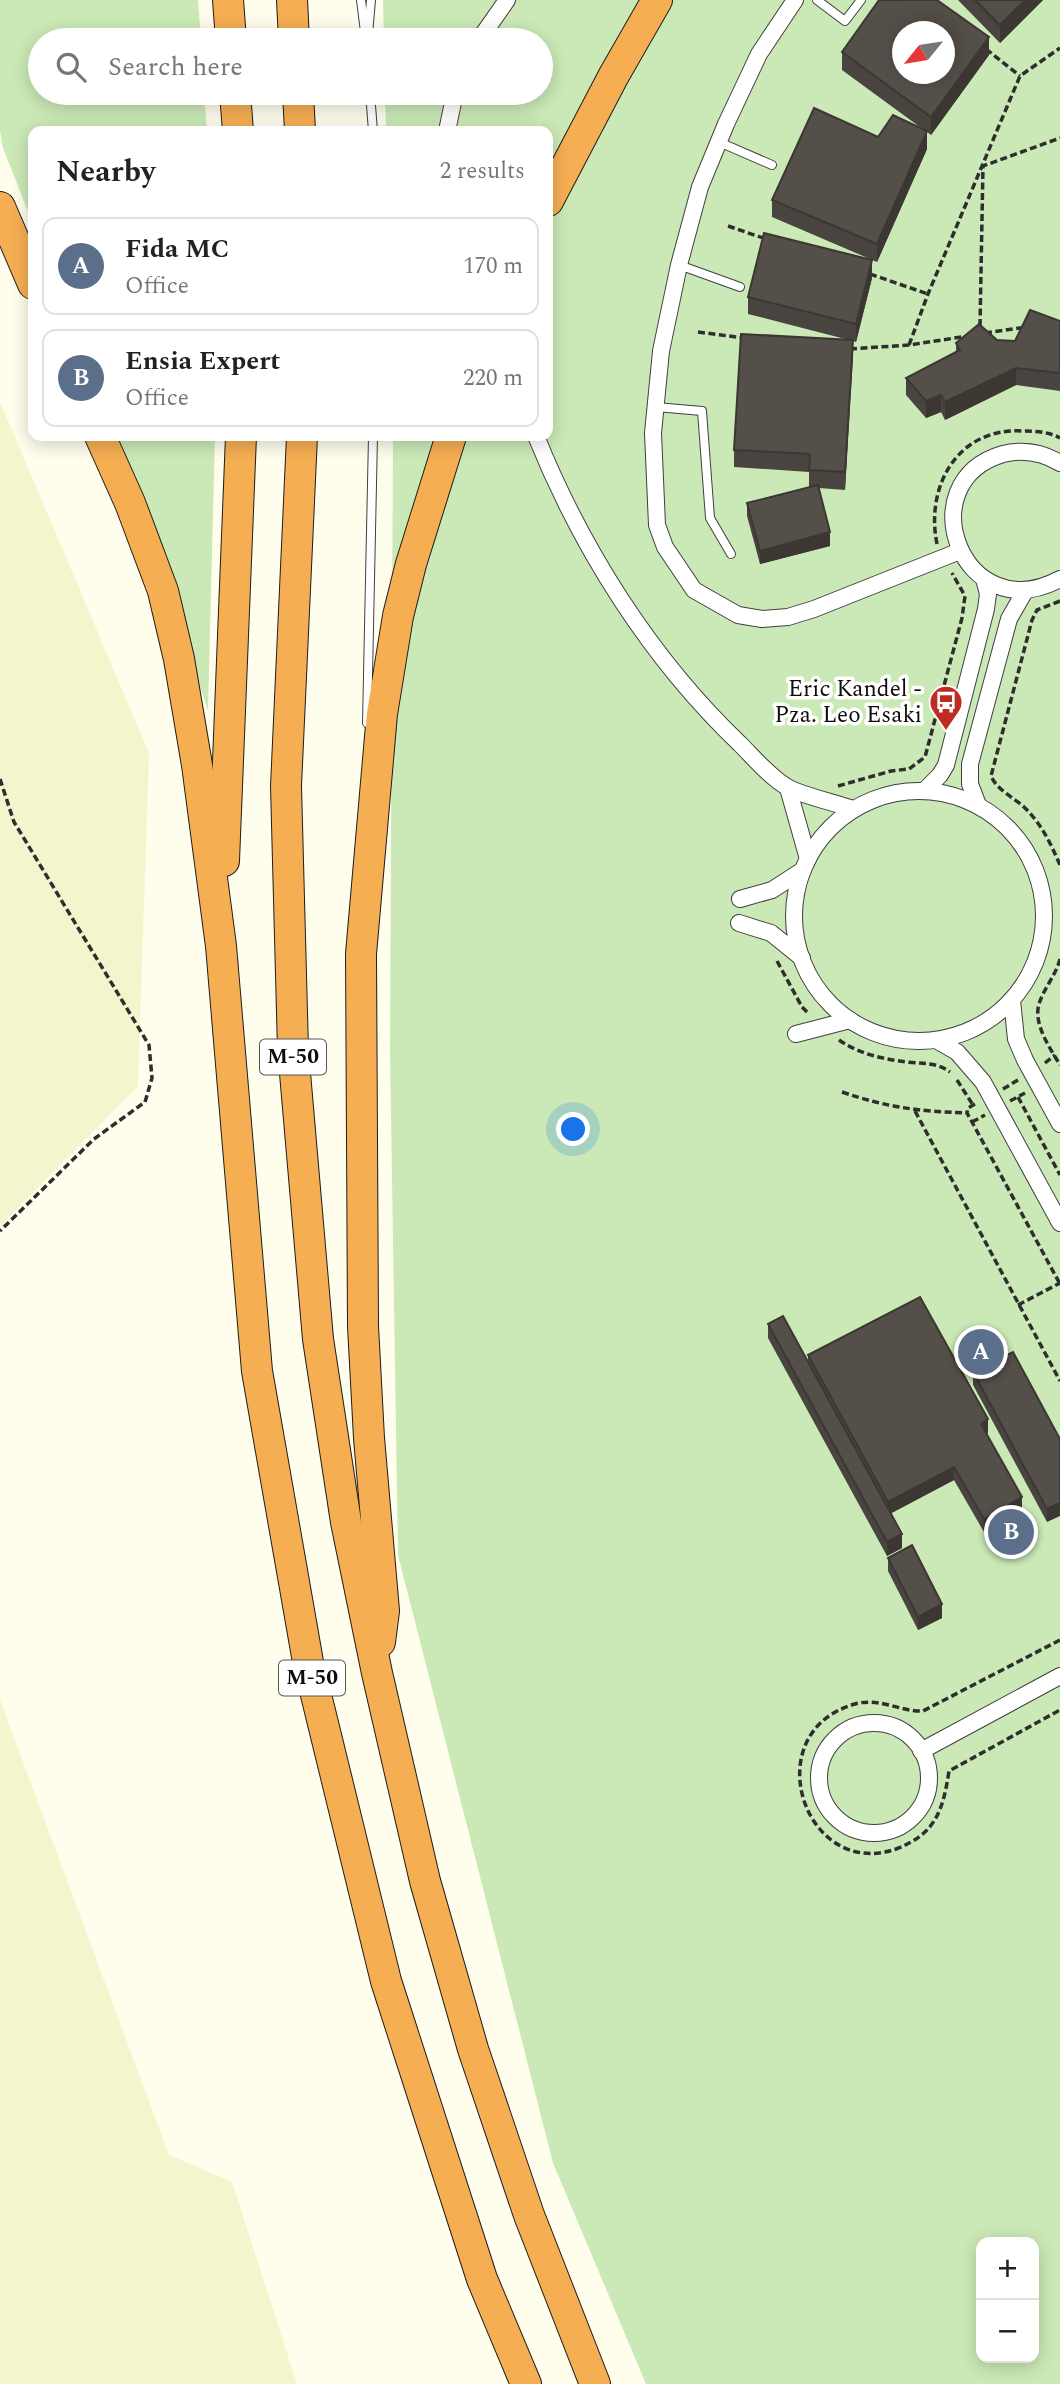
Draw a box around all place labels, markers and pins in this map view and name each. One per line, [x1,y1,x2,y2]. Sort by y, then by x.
place label: Eric Kandel - Pza. Leo Esaki [774,672,922,733]
bus stop icon: Eric Kandel - Pza. Leo Esaki [927,683,965,732]
pin: A [958,1326,1004,1378]
pin: B [988,1506,1034,1558]

